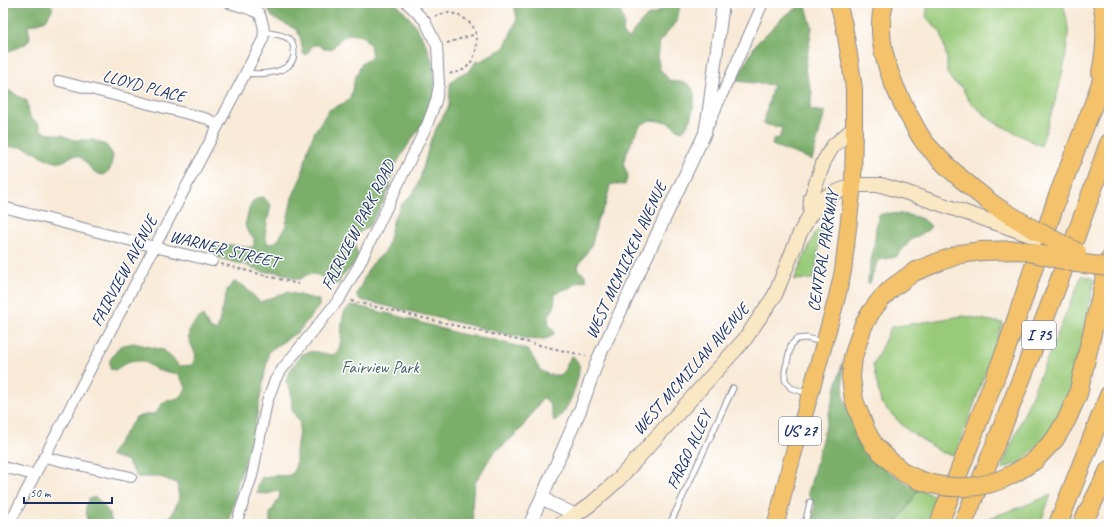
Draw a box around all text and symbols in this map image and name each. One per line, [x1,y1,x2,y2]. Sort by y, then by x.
street label: LLOYD PLACE [101,65,190,108]
street label: FAIRVIEW PARK ROAD [316,155,401,293]
street label: WEST MCMICKEN AVENUE [580,176,673,342]
street label: CENTRAL PARKWAY [803,185,843,313]
street label: FAIRVIEW AVENUE [86,210,163,330]
street label: WARNER STREET [168,225,285,274]
street label: WEST MCMILLAN AVENUE [628,297,756,439]
road number: I 75 [1022,321,1056,349]
park label: Fairview Park [341,357,420,378]
street label: FARGO ALLEY [662,405,717,493]
road number: US 27 [779,417,821,445]
scale bar [24,479,112,505]
text: 50 m [30,485,52,501]

